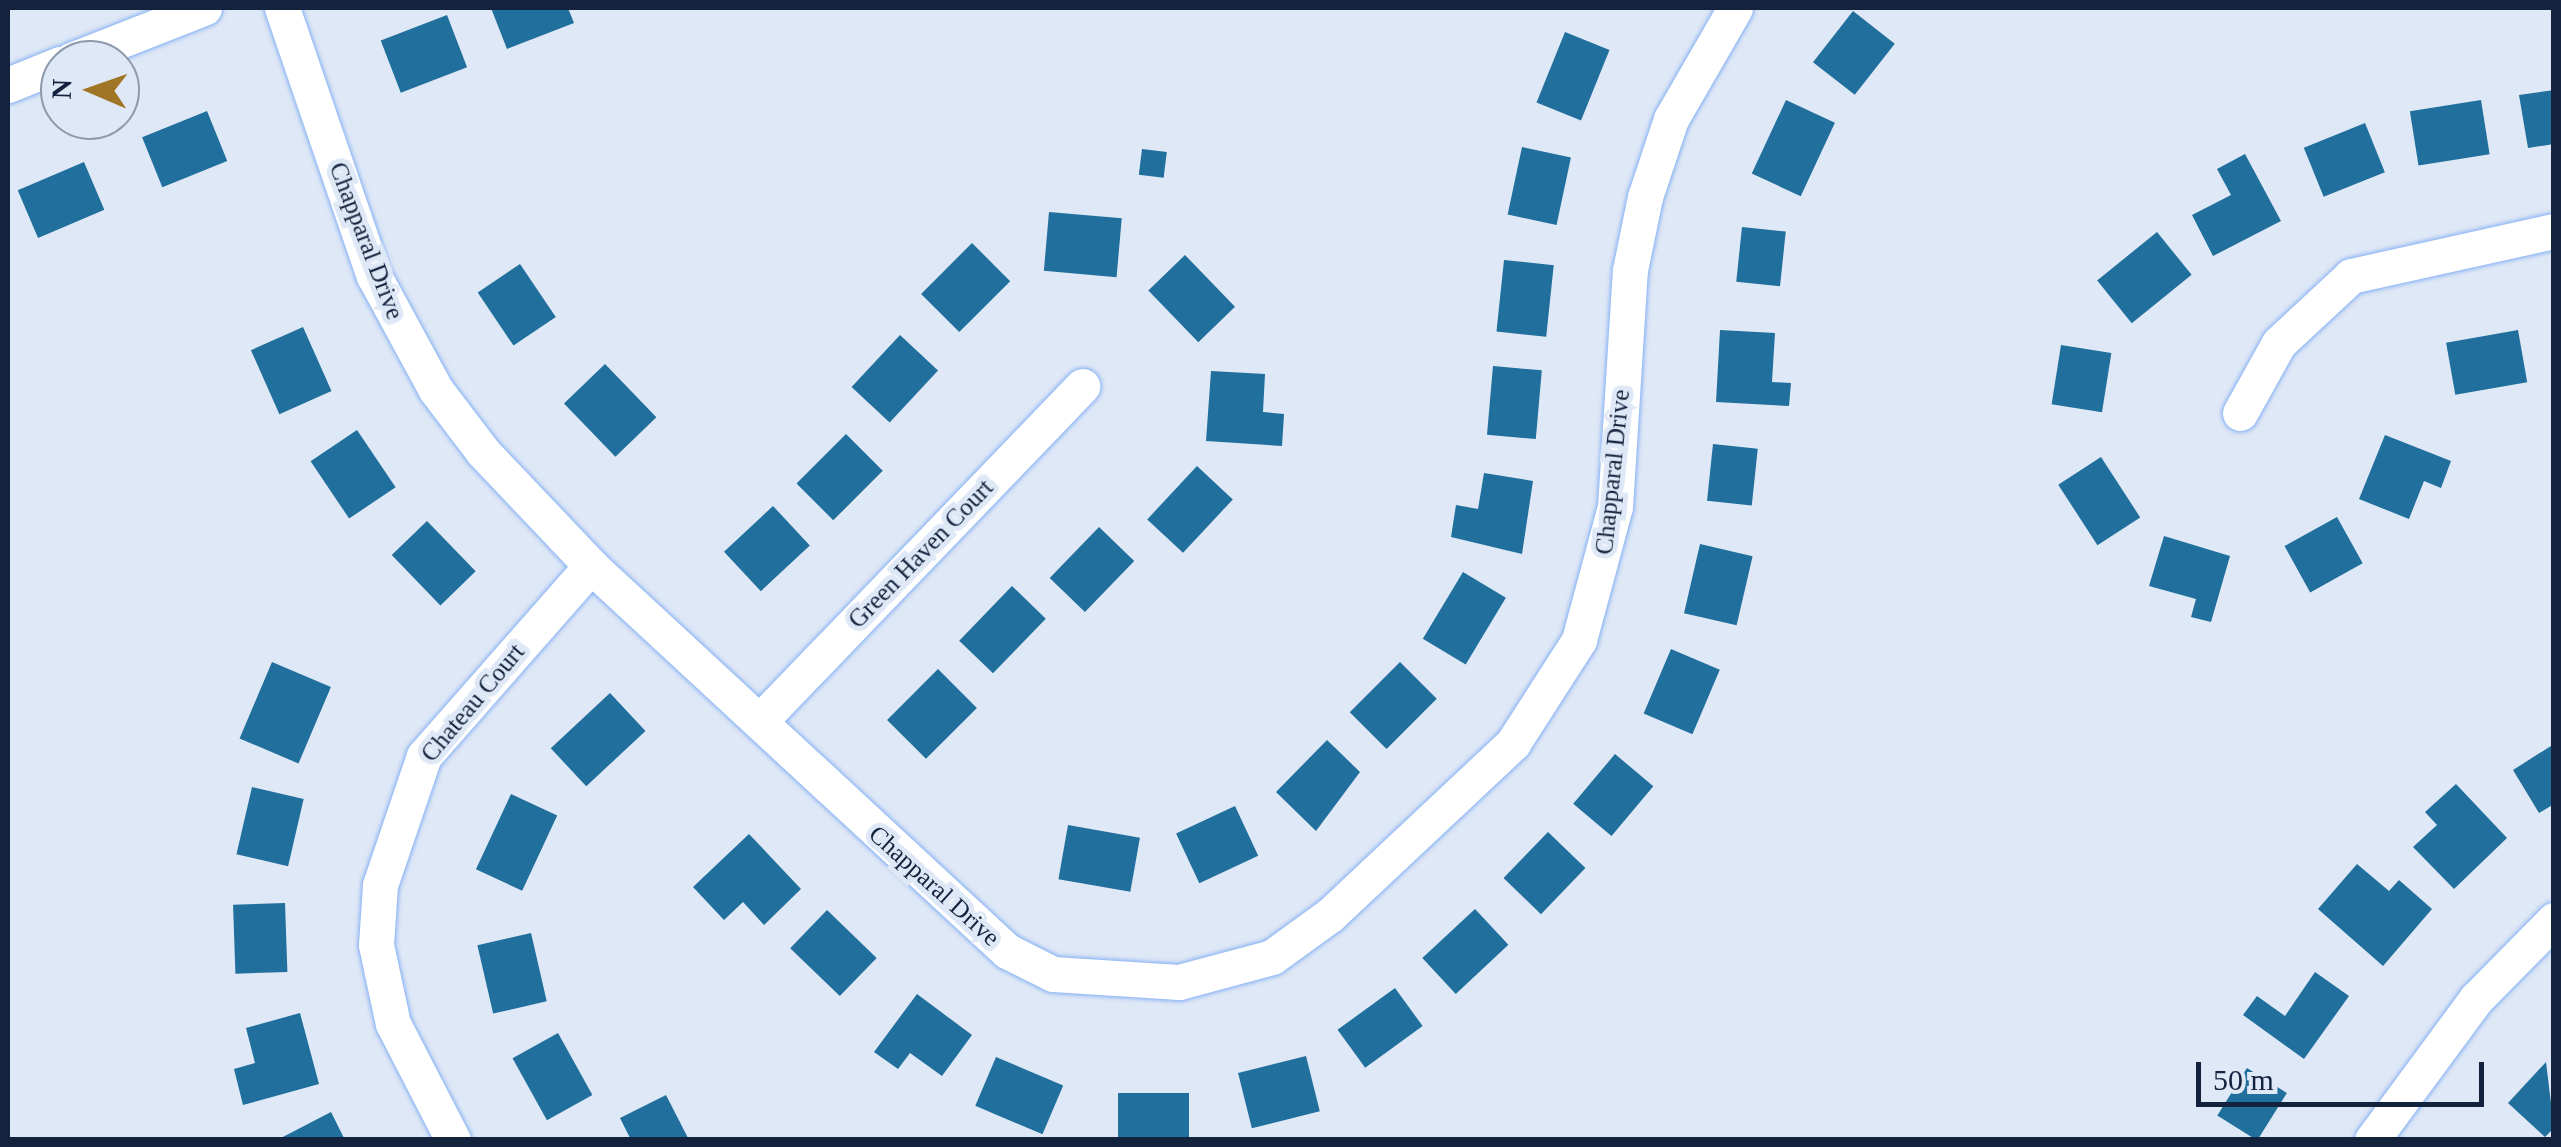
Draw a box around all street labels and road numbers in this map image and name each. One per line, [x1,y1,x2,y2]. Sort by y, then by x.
street label: Chapparal Drive [322,158,410,324]
street label: Chapparal Drive [1589,388,1637,556]
street label: Green Haven Court [842,473,1000,635]
street label: Chateau Court [415,638,531,768]
street label: Chapparal Drive [862,819,1006,953]

